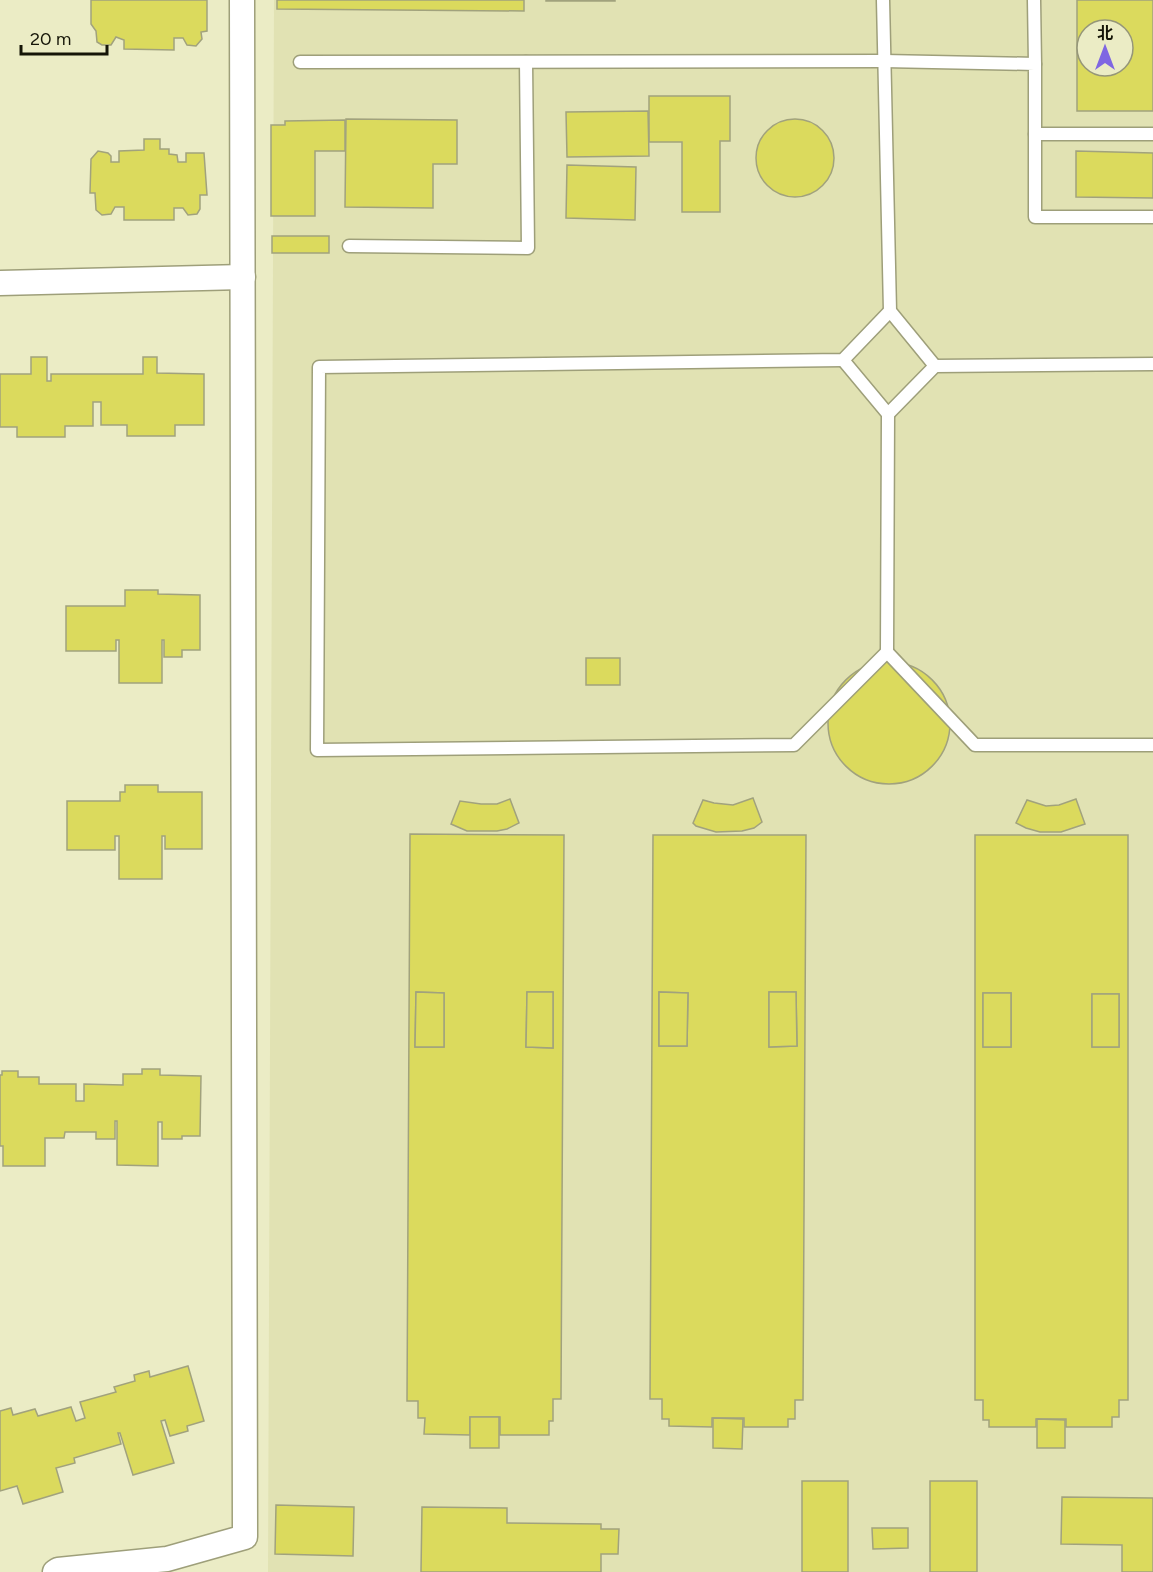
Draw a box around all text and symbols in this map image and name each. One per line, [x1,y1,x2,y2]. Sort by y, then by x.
scale bar [21,18,106,56]
north arrow [1075,18,1135,78]
text: 北 [1097,24,1113,43]
text: 20 m [30,28,71,50]

